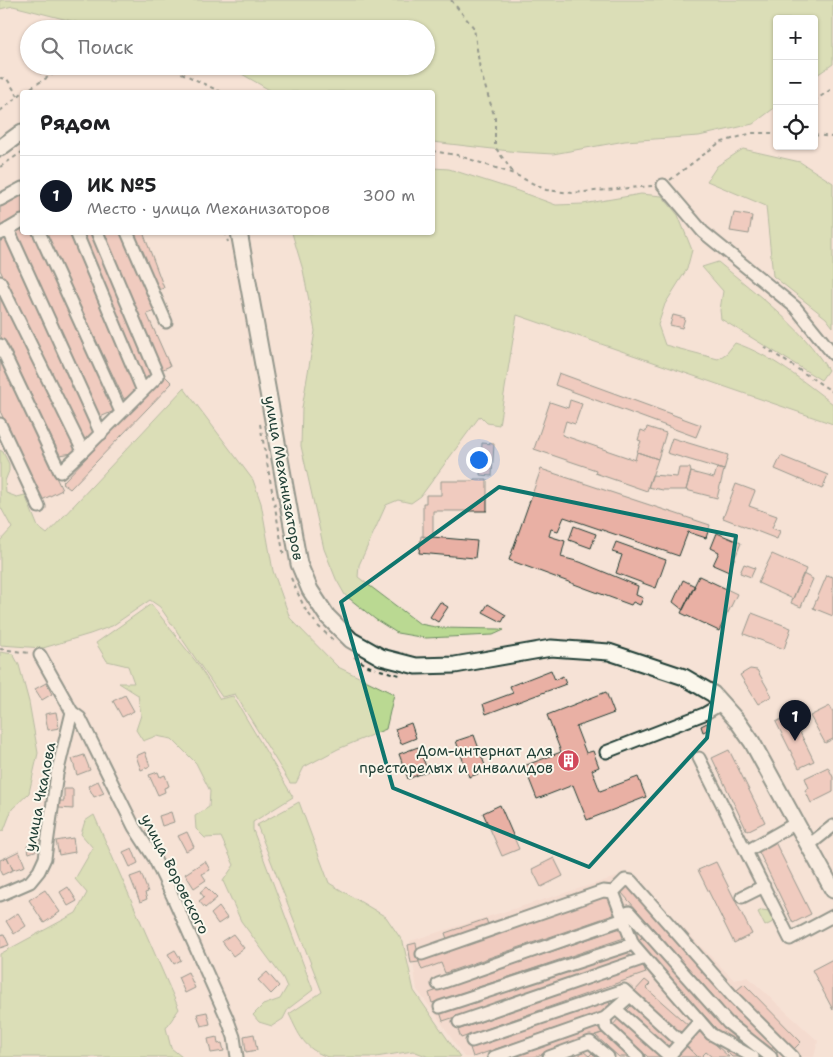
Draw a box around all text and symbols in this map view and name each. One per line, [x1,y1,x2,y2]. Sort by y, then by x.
map controls [773,15,818,150]
button: + [773,15,818,60]
search box [20,20,435,75]
icon: search [38,34,66,62]
text: Поиск [78,35,133,60]
button: − [773,60,818,105]
button: locate [773,105,818,150]
text: Рядом [40,109,110,137]
text: ИК №5 [87,173,156,198]
text: 1 [52,185,60,206]
text: 300 m [363,185,415,206]
text: Место · улица Механизаторов [87,198,330,219]
street label: улица Механизаторов [260,394,308,562]
your location [466,447,492,473]
pin: 1 [779,700,811,741]
street label: улица Чкалова [20,740,61,853]
place label: Дом-интернат для престарелых и инвалидов [359,741,553,778]
building icon: Дом-интернат для престарелых и инвалидов [557,748,581,772]
street label: улица Воровского [136,810,214,938]

